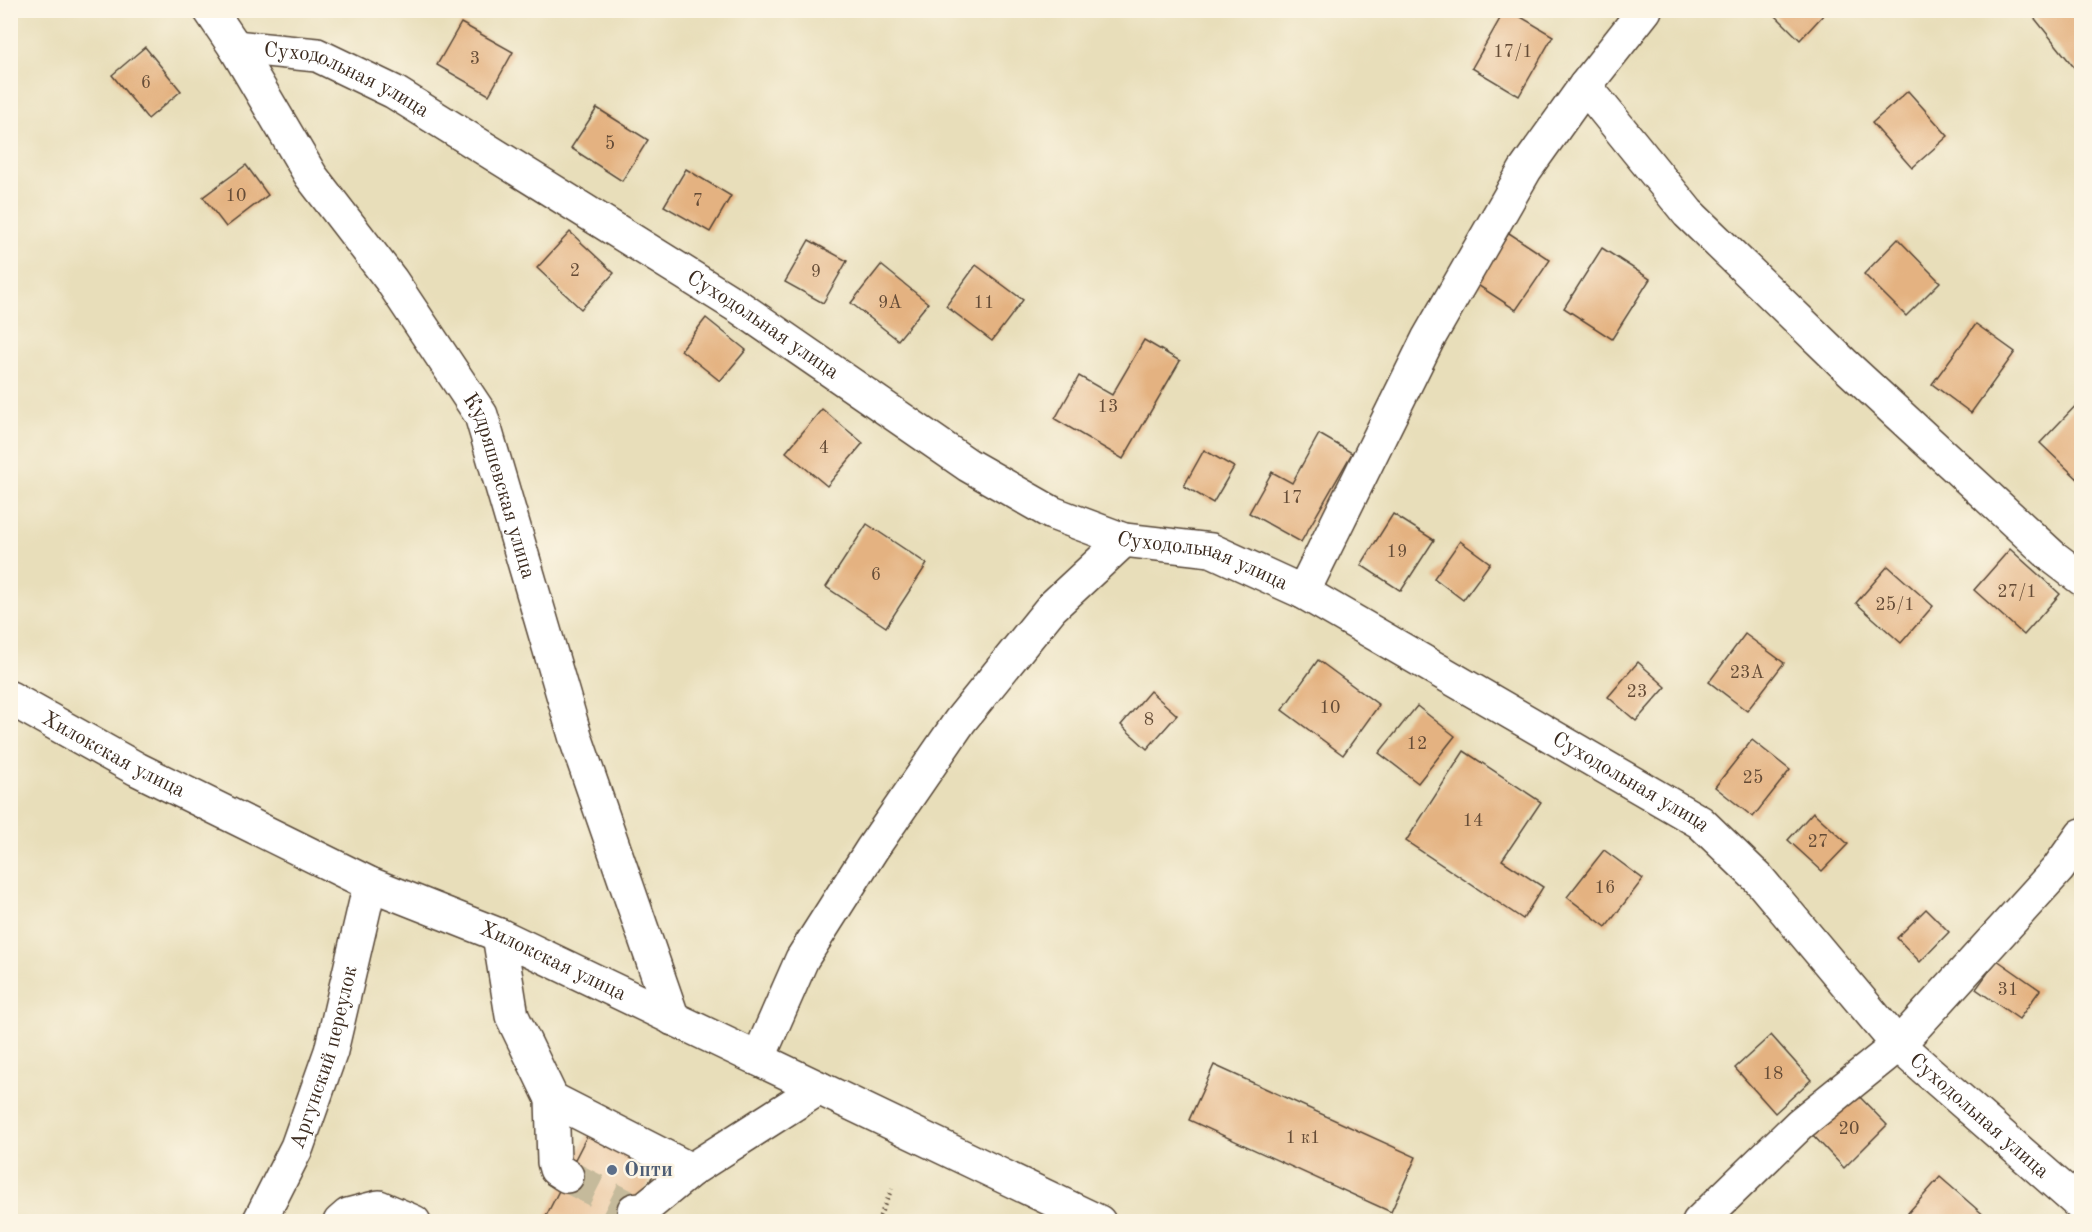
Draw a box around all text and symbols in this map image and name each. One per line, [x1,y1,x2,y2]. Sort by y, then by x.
street label: Суходольная улица [263,39,433,122]
house number: 17/1 [1493,43,1533,61]
house number: 3 [470,50,480,68]
house number: 6 [141,74,151,92]
house number: 5 [605,135,615,153]
house number: 10 [226,187,246,205]
house number: 7 [693,192,703,210]
house number: 2 [570,262,580,280]
house number: 9 [811,263,821,281]
street label: Суходольная улица [683,267,843,383]
house number: 9А [878,294,902,312]
house number: 11 [974,294,994,312]
street label: Кудряшевская улица [459,389,539,581]
house number: 13 [1098,398,1118,416]
house number: 4 [819,439,829,457]
house number: 17 [1282,489,1302,507]
street label: Суходольная улица [1114,528,1291,594]
house number: 19 [1387,543,1407,561]
house number: 6 [871,566,881,584]
house number: 27/1 [1997,583,2037,601]
house number: 25/1 [1875,596,1915,614]
house number: 23А [1730,664,1765,682]
house number: 23 [1627,683,1647,701]
house number: 10 [1320,699,1340,717]
street label: Хилокская улица [38,708,188,801]
house number: 8 [1144,711,1154,729]
street label: Суходольная улица [1549,728,1714,836]
house number: 12 [1407,735,1427,753]
house number: 25 [1743,769,1763,787]
house number: 14 [1463,812,1483,830]
house number: 27 [1808,833,1828,851]
house number: 16 [1595,879,1615,897]
street label: Хилокская улица [477,918,629,1005]
street label: Аргунский переулок [287,963,361,1152]
house number: 31 [1998,981,2018,999]
street label: Суходольная улица [1905,1049,2053,1182]
house number: 18 [1763,1065,1783,1083]
house number: 20 [1839,1120,1859,1138]
house number: 1 к1 [1286,1129,1320,1147]
place label: Опти [624,1160,673,1181]
marker: Опти [605,1163,619,1177]

